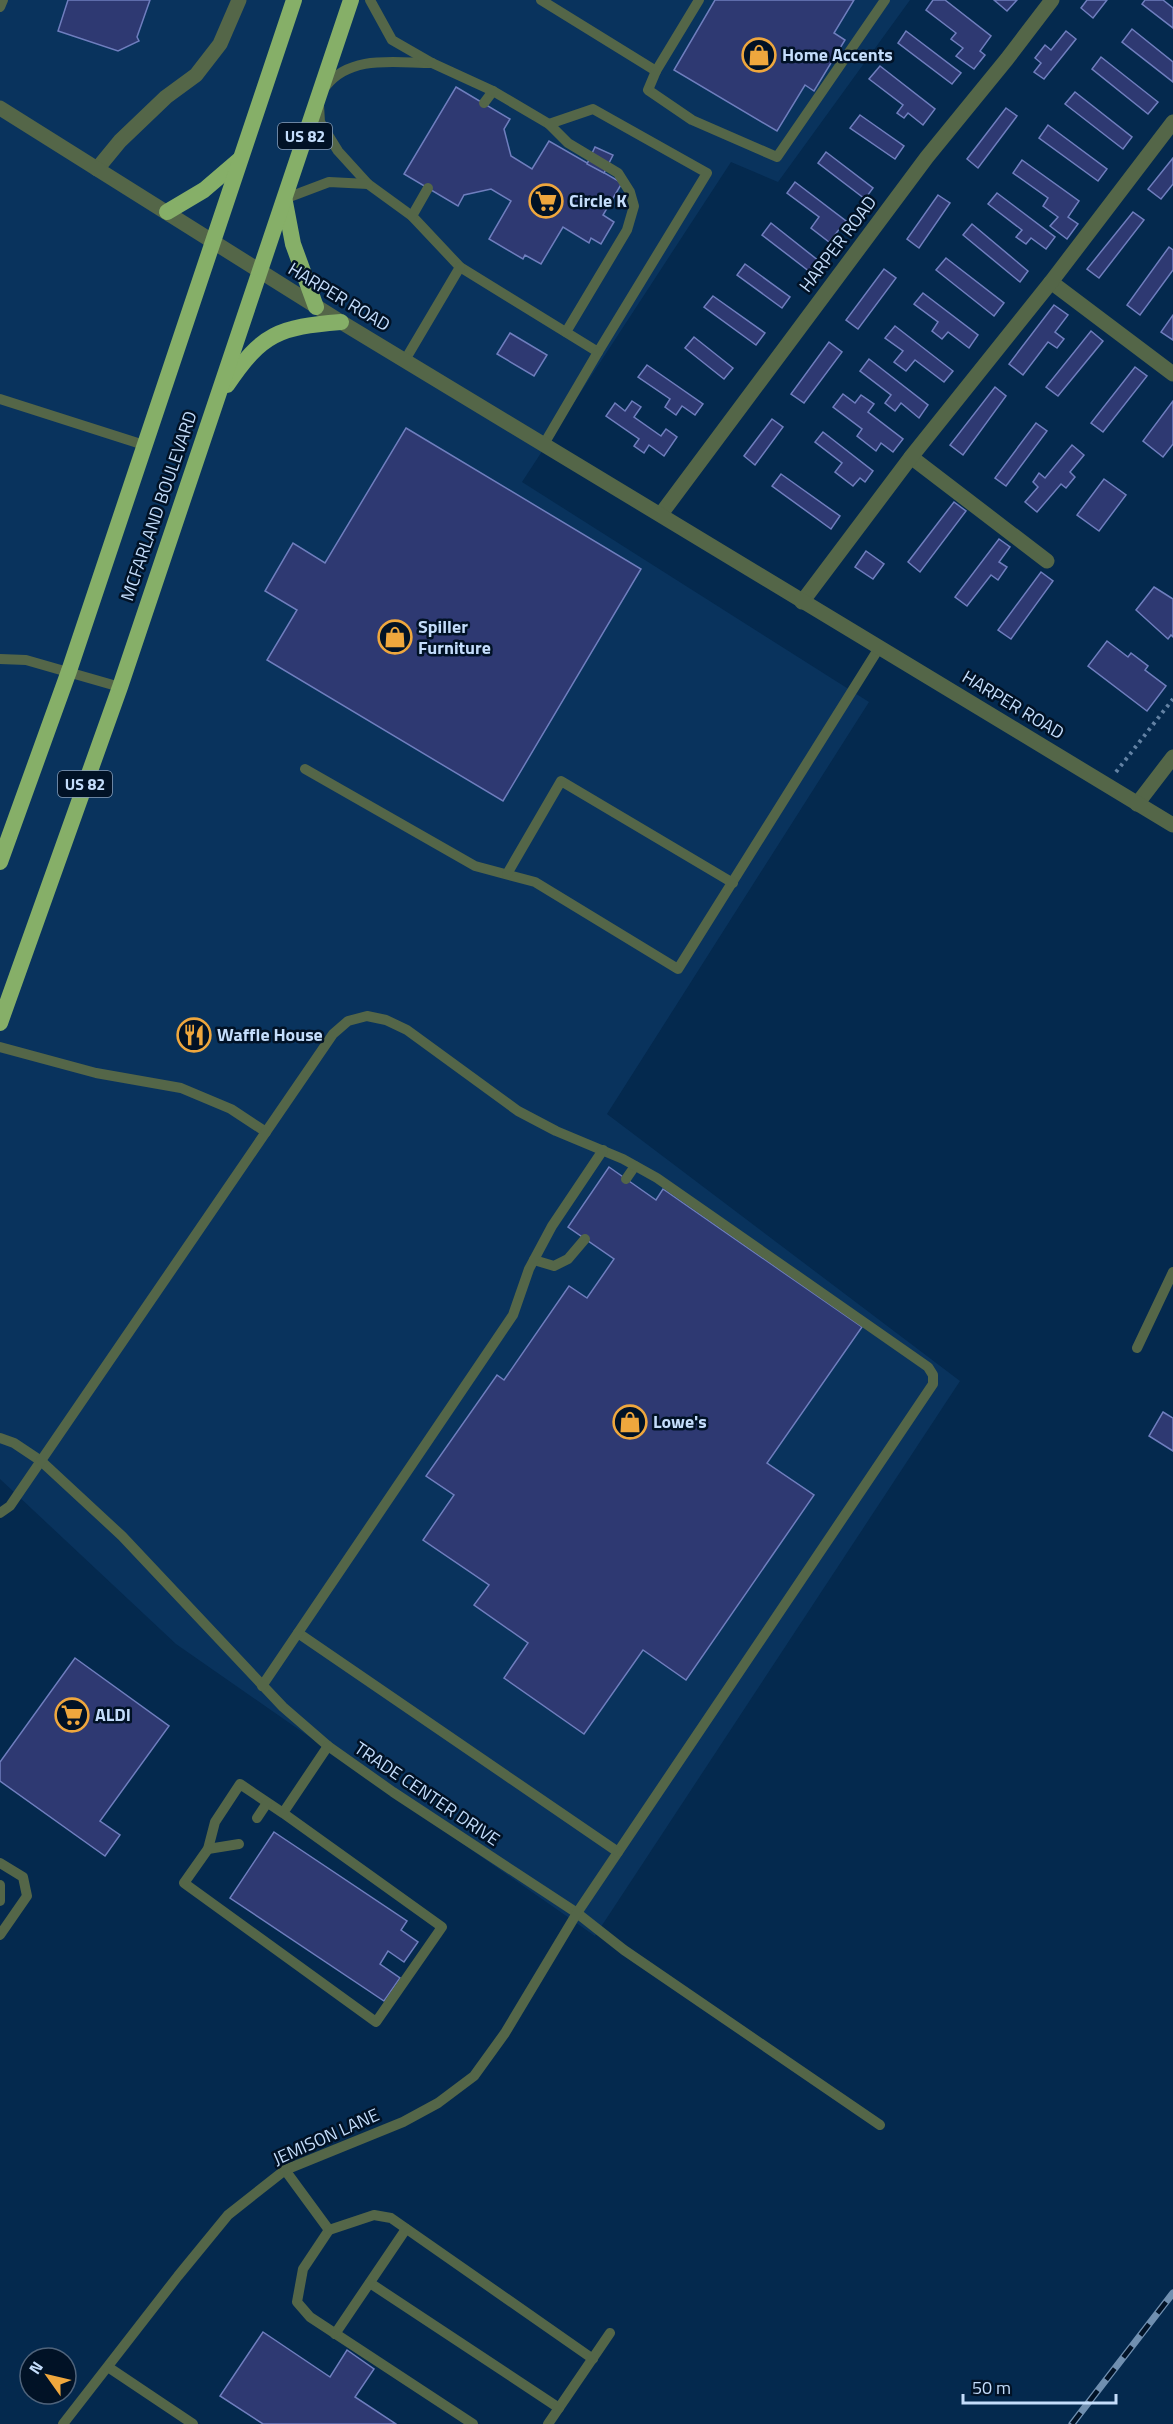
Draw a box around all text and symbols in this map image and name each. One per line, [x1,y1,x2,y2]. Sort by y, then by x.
shop icon: Home Accents [741,37,777,73]
place label: Home Accents [782,41,893,68]
road number: US 82 [278,123,332,149]
supermarket icon: Circle K [528,183,564,219]
place label: Circle K [569,187,627,214]
street label: HARPER ROAD [792,190,883,298]
street label: HARPER ROAD [283,255,395,338]
street label: MCFARLAND BOULEVARD [113,407,204,604]
place label: Spiller Furniture [418,613,491,661]
shop icon: Spiller Furniture [377,619,413,655]
street label: HARPER ROAD [957,663,1069,746]
road number: US 82 [58,771,112,797]
restaurant icon: Waffle House [176,1017,212,1053]
place label: Waffle House [217,1021,323,1048]
shop icon: Lowe's [612,1404,648,1440]
place label: Lowe's [653,1408,707,1435]
supermarket icon: ALDI [54,1697,90,1733]
place label: ALDI [95,1701,131,1728]
street label: TRADE CENTER DRIVE [349,1735,506,1853]
street label: JEMISON LANE [268,2101,383,2172]
north arrow [18,2346,78,2406]
text: N [23,2356,49,2379]
scale bar [963,2367,1116,2405]
text: 50 m [972,2374,1011,2401]

